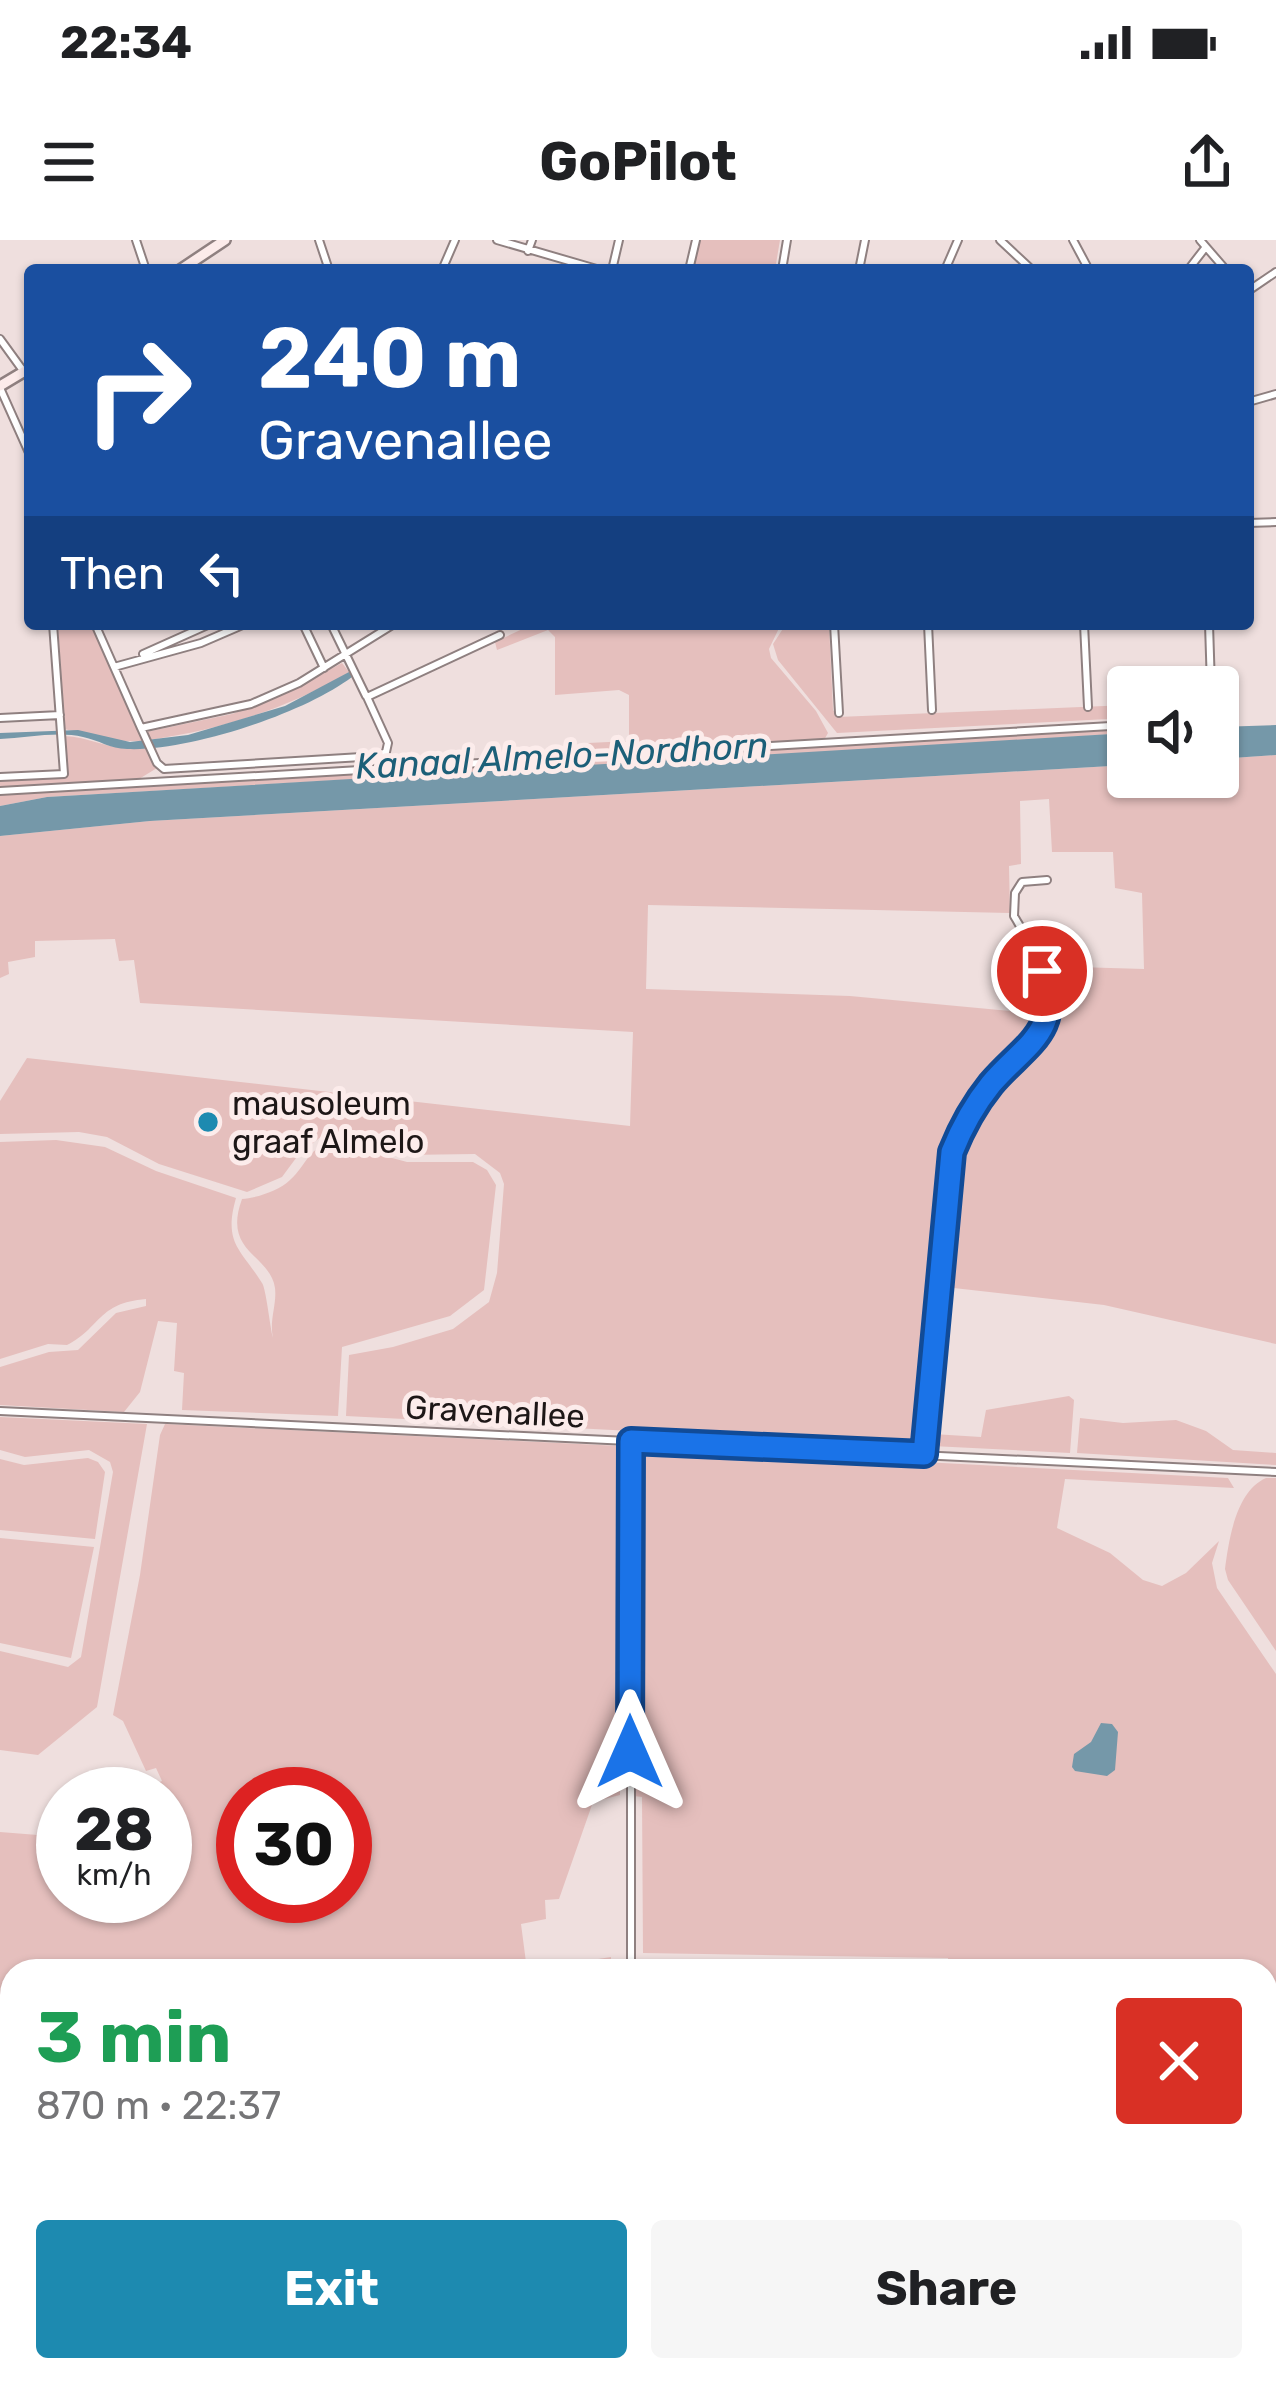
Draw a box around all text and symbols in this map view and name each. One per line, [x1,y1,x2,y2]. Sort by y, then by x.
text: 22:34 [60,16,192,69]
icon: menu [36,129,102,195]
icon: share [1174,129,1240,195]
text: GoPilot [539,130,737,194]
text: 240 m [258,308,522,408]
icon: right [60,312,216,468]
text: Gravenallee [258,409,553,473]
icon: left [189,540,255,606]
text: Then [60,547,165,600]
map controls [1107,666,1239,798]
button: sound [1107,666,1239,798]
water label: Kanaal Almelo-Nordhorn [354,723,770,788]
pin [991,920,1093,1022]
icon: arrive [1009,938,1075,1004]
place label: mausoleum graaf Almelo [232,1084,424,1161]
marker: mausoleum graaf Almelo [195,1109,221,1135]
street label: Gravenallee [404,1387,586,1436]
position arrow [567,1689,693,1815]
speed limit sign: 30 [216,1767,372,1923]
text: 28 [74,1794,154,1865]
text: km/h [77,1857,151,1893]
text: 3 min [36,1995,232,2080]
button: close [1116,1998,1242,2124]
text: 870 m · 22:37 [36,2083,281,2129]
button: Exit [36,2220,627,2358]
button: Share [651,2220,1242,2358]

